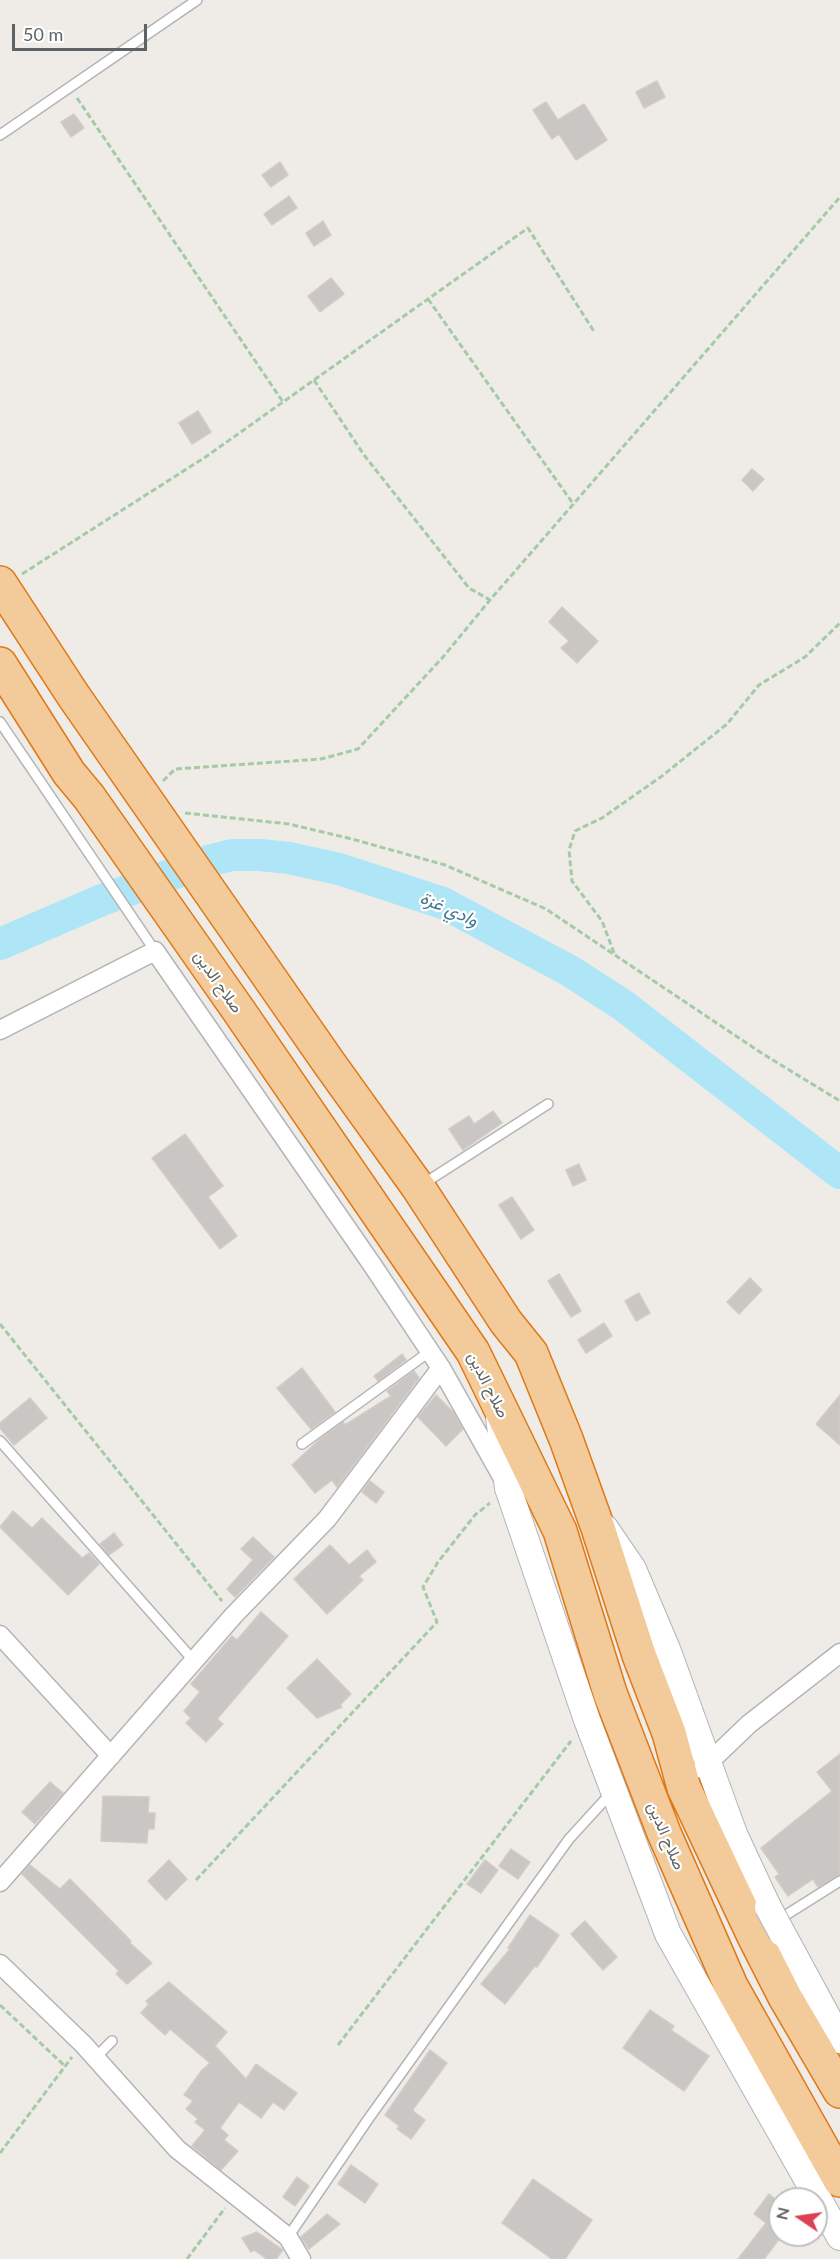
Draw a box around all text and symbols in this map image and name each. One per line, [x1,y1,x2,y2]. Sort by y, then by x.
scale bar [15,12,150,50]
text: 50 m [23,23,63,45]
water label: وادي غزة [417,887,481,931]
street label: صلاح الدين [190,947,246,1017]
street label: صلاح الدين [463,1349,513,1421]
street label: صلاح الدين [643,1799,689,1873]
north arrow [768,2187,828,2247]
text: N [771,2205,793,2221]

